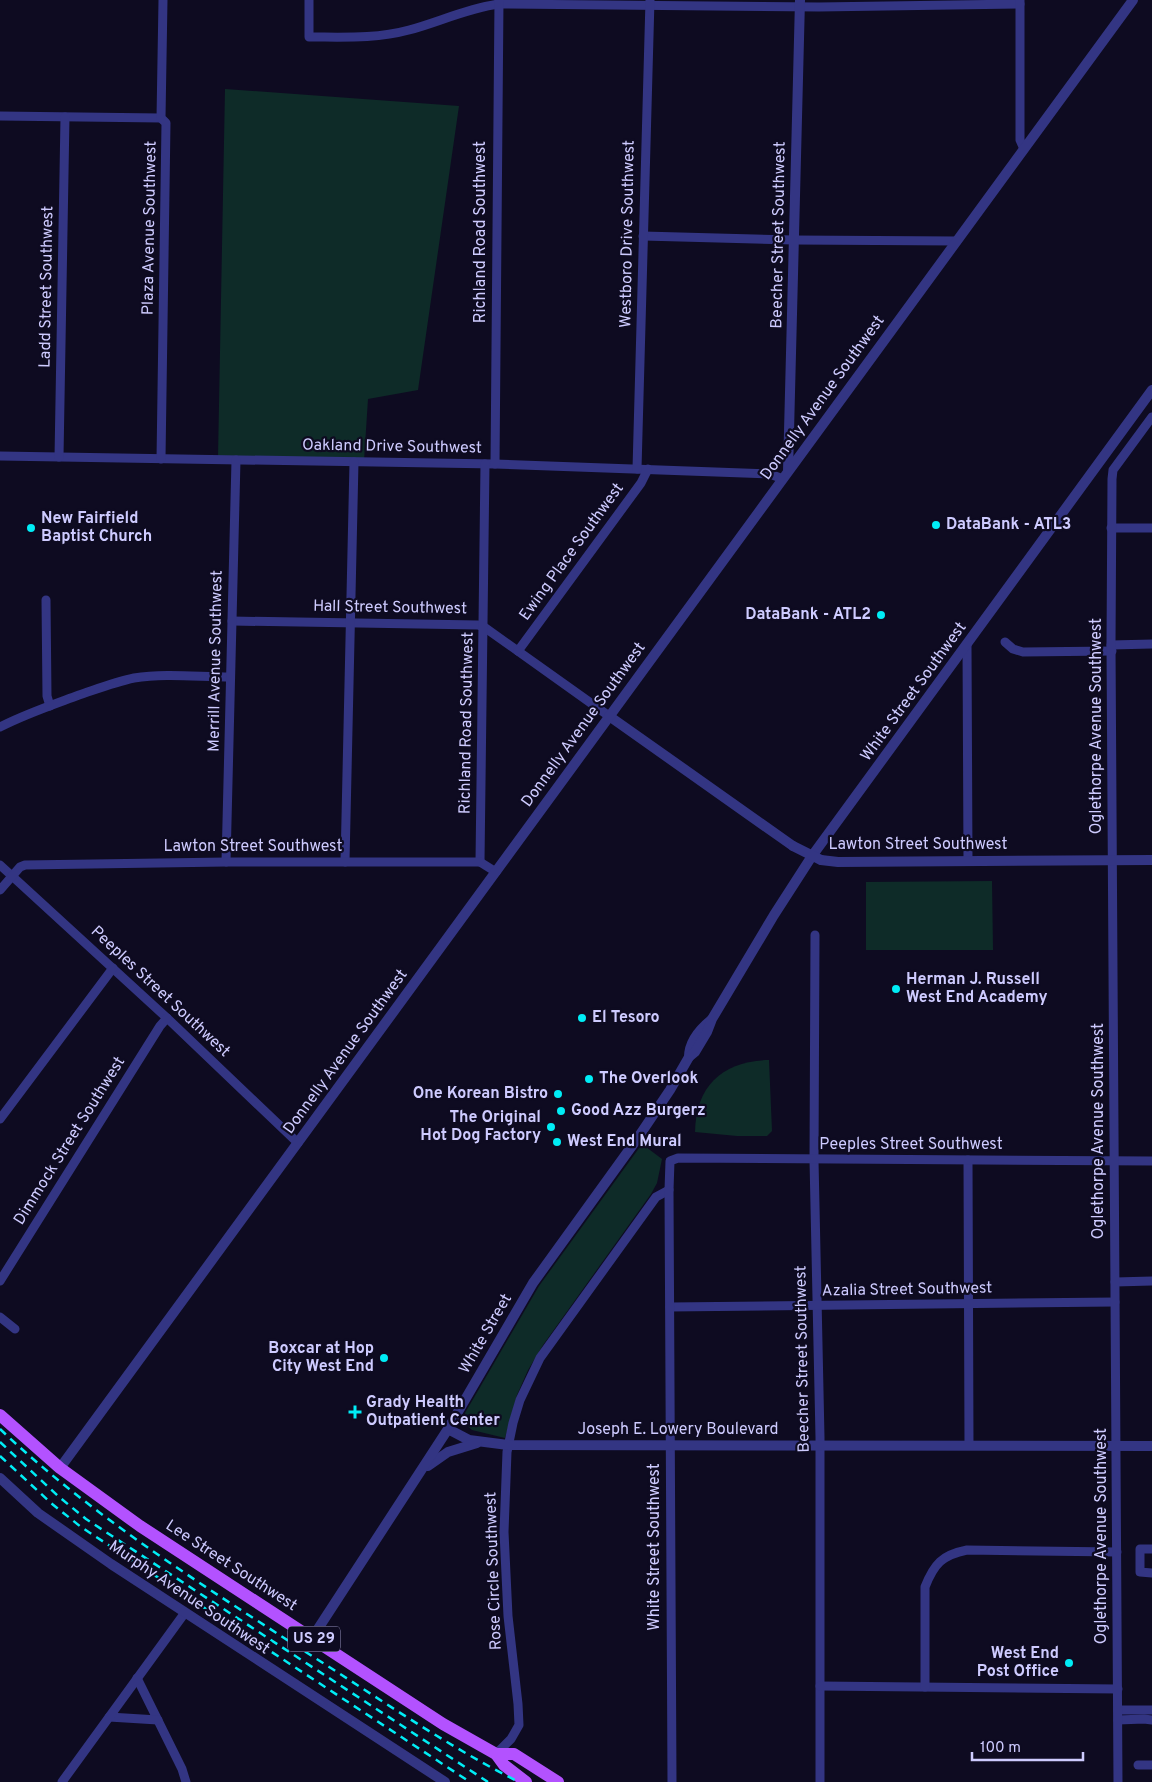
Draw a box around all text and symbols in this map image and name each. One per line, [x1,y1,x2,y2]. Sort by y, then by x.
street label: Westboro Drive Southwest [616,140,640,328]
street label: Plaza Avenue Southwest [138,141,162,315]
street label: Richland Road Southwest [471,141,491,323]
street label: Beecher Street Southwest [767,141,791,329]
street label: Ladd Street Southwest [36,206,58,368]
street label: Donnelly Avenue Southwest [756,312,890,484]
street label: Oakland Drive Southwest [302,435,482,459]
street label: Ewing Place Southwest [515,479,629,625]
place label: New Fairfield Baptist Church [41,509,152,547]
place label: DataBank - ATL3 [946,515,1071,535]
marker: DataBank - ATL3 [930,519,942,531]
marker: New Fairfield Baptist Church [25,522,37,534]
street label: Merrill Avenue Southwest [204,570,228,752]
street label: Hall Street Southwest [313,597,467,619]
place label: DataBank - ATL2 [745,605,871,625]
marker: DataBank - ATL2 [875,609,887,621]
street label: White Street Southwest [857,618,971,766]
street label: Oglethorpe Avenue Southwest [1087,618,1107,834]
street label: Richland Road Southwest [455,632,479,814]
street label: Donnelly Avenue Southwest [517,639,651,811]
street label: Lawton Street Southwest [828,835,1008,855]
street label: Lawton Street Southwest [163,837,343,857]
street label: Peeples Street Southwest [86,922,234,1062]
street label: Donnelly Avenue Southwest [279,966,413,1138]
place label: Herman J. Russell West End Academy [906,970,1048,1008]
marker: Herman J. Russell West End Academy [890,983,902,995]
place label: El Tesoro [592,1008,660,1028]
marker: El Tesoro [576,1012,588,1024]
street label: Oglethorpe Avenue Southwest [1089,1023,1109,1239]
street label: Dimmock Street Southwest [10,1053,130,1229]
place label: The Overlook [599,1069,698,1089]
marker: The Overlook [583,1073,595,1085]
place label: One Korean Bistro [413,1084,548,1104]
marker: One Korean Bistro [552,1088,564,1100]
place label: Good Azz Burgerz [571,1101,706,1121]
marker: Good Azz Burgerz [555,1105,567,1117]
place label: The Original Hot Dog Factory [420,1108,541,1146]
marker: The Original Hot Dog Factory [545,1121,557,1133]
place label: West End Mural [567,1132,682,1152]
street label: Peeples Street Southwest [819,1135,1003,1155]
marker: West End Mural [551,1136,563,1148]
street label: Beecher Street Southwest [791,1265,815,1453]
street label: Azalia Street Southwest [822,1279,992,1301]
street label: White Street [455,1291,517,1377]
place label: Boxcar at Hop City West End [268,1339,374,1377]
marker: Boxcar at Hop City West End [378,1352,390,1364]
place label: Grady Health Outpatient Center [366,1393,500,1431]
marker: Grady Health Outpatient Center [348,1405,362,1419]
street label: Joseph E. Lowery Boulevard [577,1420,779,1440]
street label: Oglethorpe Avenue Southwest [1092,1428,1112,1644]
street label: White Street Southwest [645,1463,665,1631]
street label: Rose Circle Southwest [481,1491,507,1651]
street label: Lee Street Southwest [161,1516,301,1616]
street label: Murphy Avenue Southwest [105,1537,273,1659]
road number: US 29 [288,1626,340,1652]
place label: West End Post Office [977,1644,1059,1682]
marker: West End Post Office [1063,1657,1075,1669]
scale bar [972,1730,1083,1762]
text: 100 m [980,1739,1021,1758]

